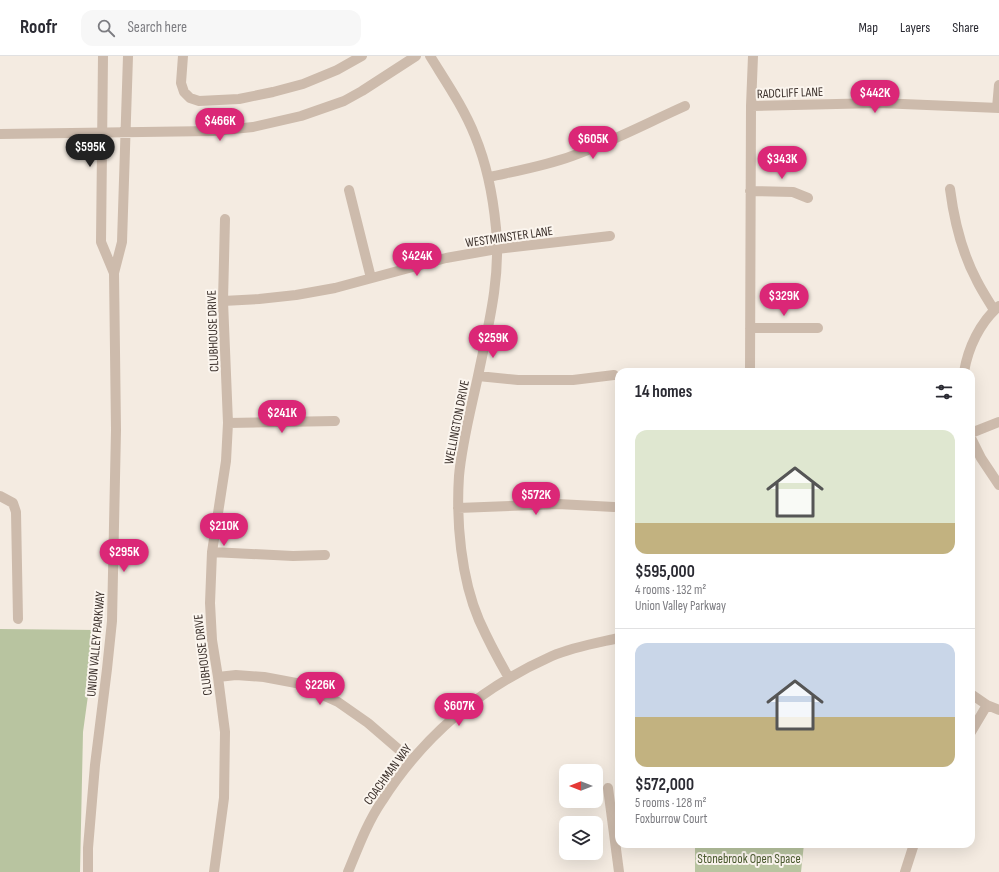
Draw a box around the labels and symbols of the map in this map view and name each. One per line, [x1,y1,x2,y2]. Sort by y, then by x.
pin: $442K [847,80,903,114]
street label: RADCLIFF LANE [757,84,823,102]
pin: $466K [192,108,248,142]
pin: $605K [565,126,621,160]
pin: $595K [62,134,118,168]
pin: $343K [754,146,810,180]
street label: WESTMINSTER LANE [464,223,554,251]
pin: $424K [389,243,445,277]
pin: $329K [756,283,812,317]
street label: CLUBHOUSE DRIVE [204,290,222,372]
pin: $259K [465,325,521,359]
street label: WELLINGTON DRIVE [441,379,473,466]
pin: $241K [254,400,310,434]
pin: $572K [508,482,564,516]
pin: $210K [196,513,252,547]
pin: $295K [96,539,152,573]
street label: UNION VALLEY PARKWAY [83,590,109,697]
street label: CLUBHOUSE DRIVE [190,613,216,696]
pin: $226K [292,672,348,706]
pin: $607K [431,693,487,727]
street label: COACHMAN WAY [360,740,416,808]
north arrow [559,764,603,808]
park label: Stonebrook Open Space [697,851,801,867]

